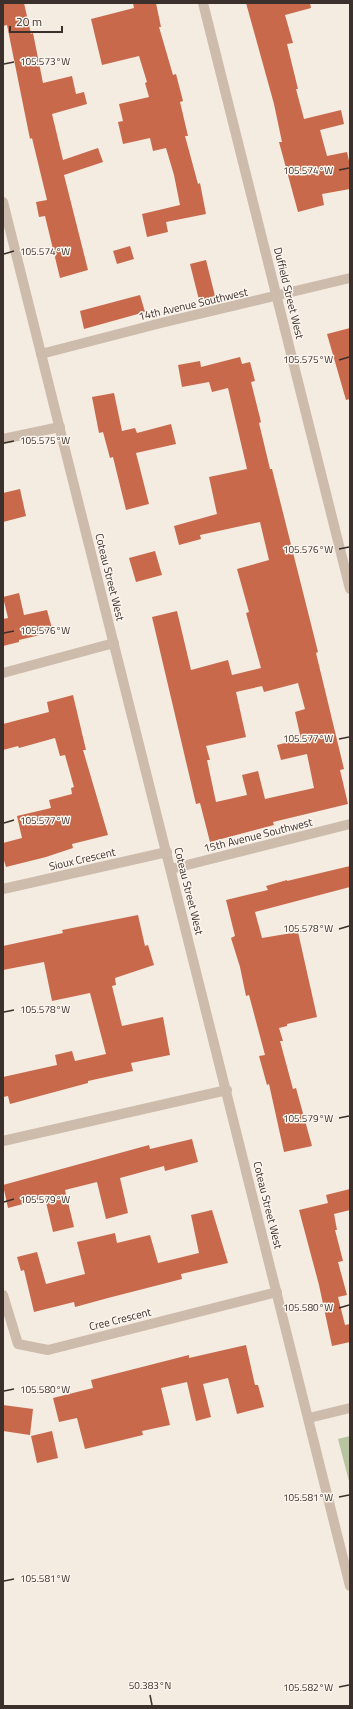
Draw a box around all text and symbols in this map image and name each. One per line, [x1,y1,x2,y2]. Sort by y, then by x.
scale bar [10,8,62,34]
text: 20 m [16,12,42,31]
text: 105.573°W [20,54,70,69]
text: 105.574°W [283,163,333,178]
text: 105.574°W [20,244,70,259]
street label: Duffield Street West [270,246,308,341]
street label: 14th Avenue Southwest [137,284,249,324]
text: 105.575°W [283,352,333,367]
text: 105.575°W [20,433,70,448]
street label: Coteau Street West [91,532,129,623]
text: 105.576°W [283,542,333,557]
text: 105.576°W [20,623,70,638]
text: 105.577°W [283,731,333,746]
text: 105.577°W [20,813,70,828]
street label: 15th Avenue Southwest [202,814,314,856]
street label: Sioux Crescent [47,844,117,874]
street label: Coteau Street West [170,846,208,937]
text: 105.578°W [283,921,333,936]
text: 105.578°W [20,1002,70,1017]
text: 105.579°W [283,1111,333,1126]
street label: Coteau Street West [249,1160,287,1251]
text: 105.579°W [20,1192,70,1207]
text: 105.580°W [283,1300,333,1315]
street label: Cree Crescent [87,1304,153,1334]
text: 105.580°W [20,1382,70,1397]
text: 105.581°W [283,1490,333,1505]
text: 105.581°W [20,1571,70,1586]
text: 50.383°N [129,1678,171,1693]
text: 105.582°W [283,1680,333,1695]

